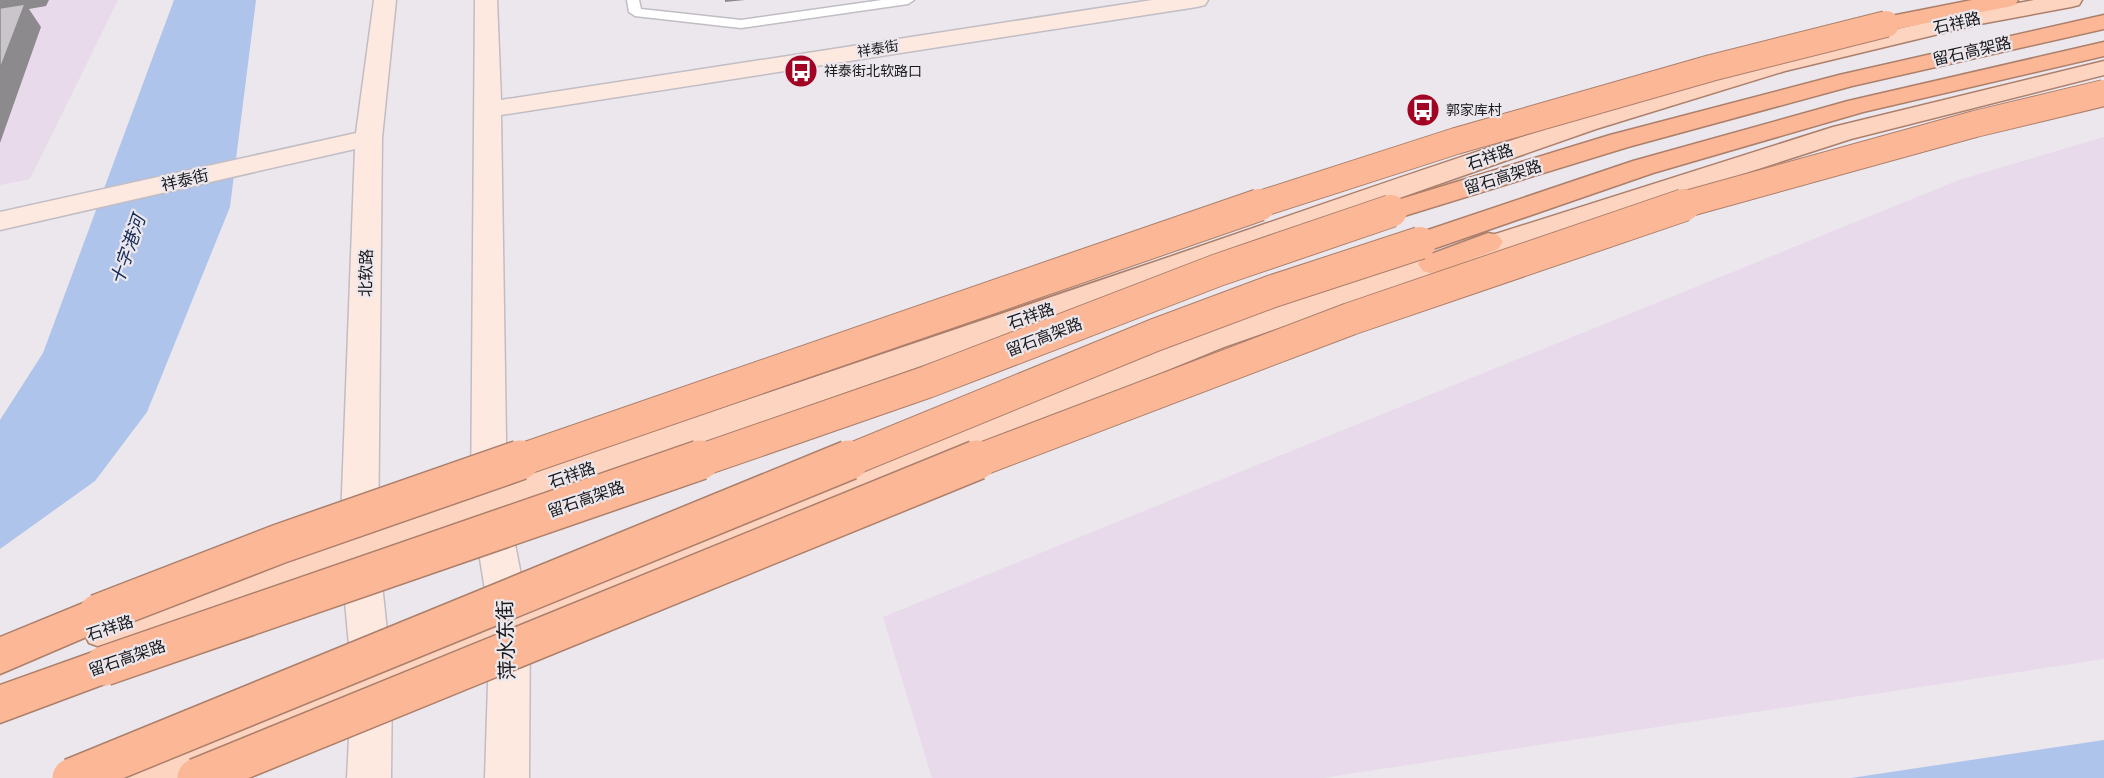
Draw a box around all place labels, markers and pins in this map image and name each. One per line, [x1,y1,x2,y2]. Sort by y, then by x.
bus stop icon: 祥泰街北软路口 [783,53,819,89]
place label: 祥泰街北软路口 [824,63,922,80]
bus stop icon: 郭家库村 [1405,92,1441,128]
place label: 郭家库村 [1446,102,1502,119]

